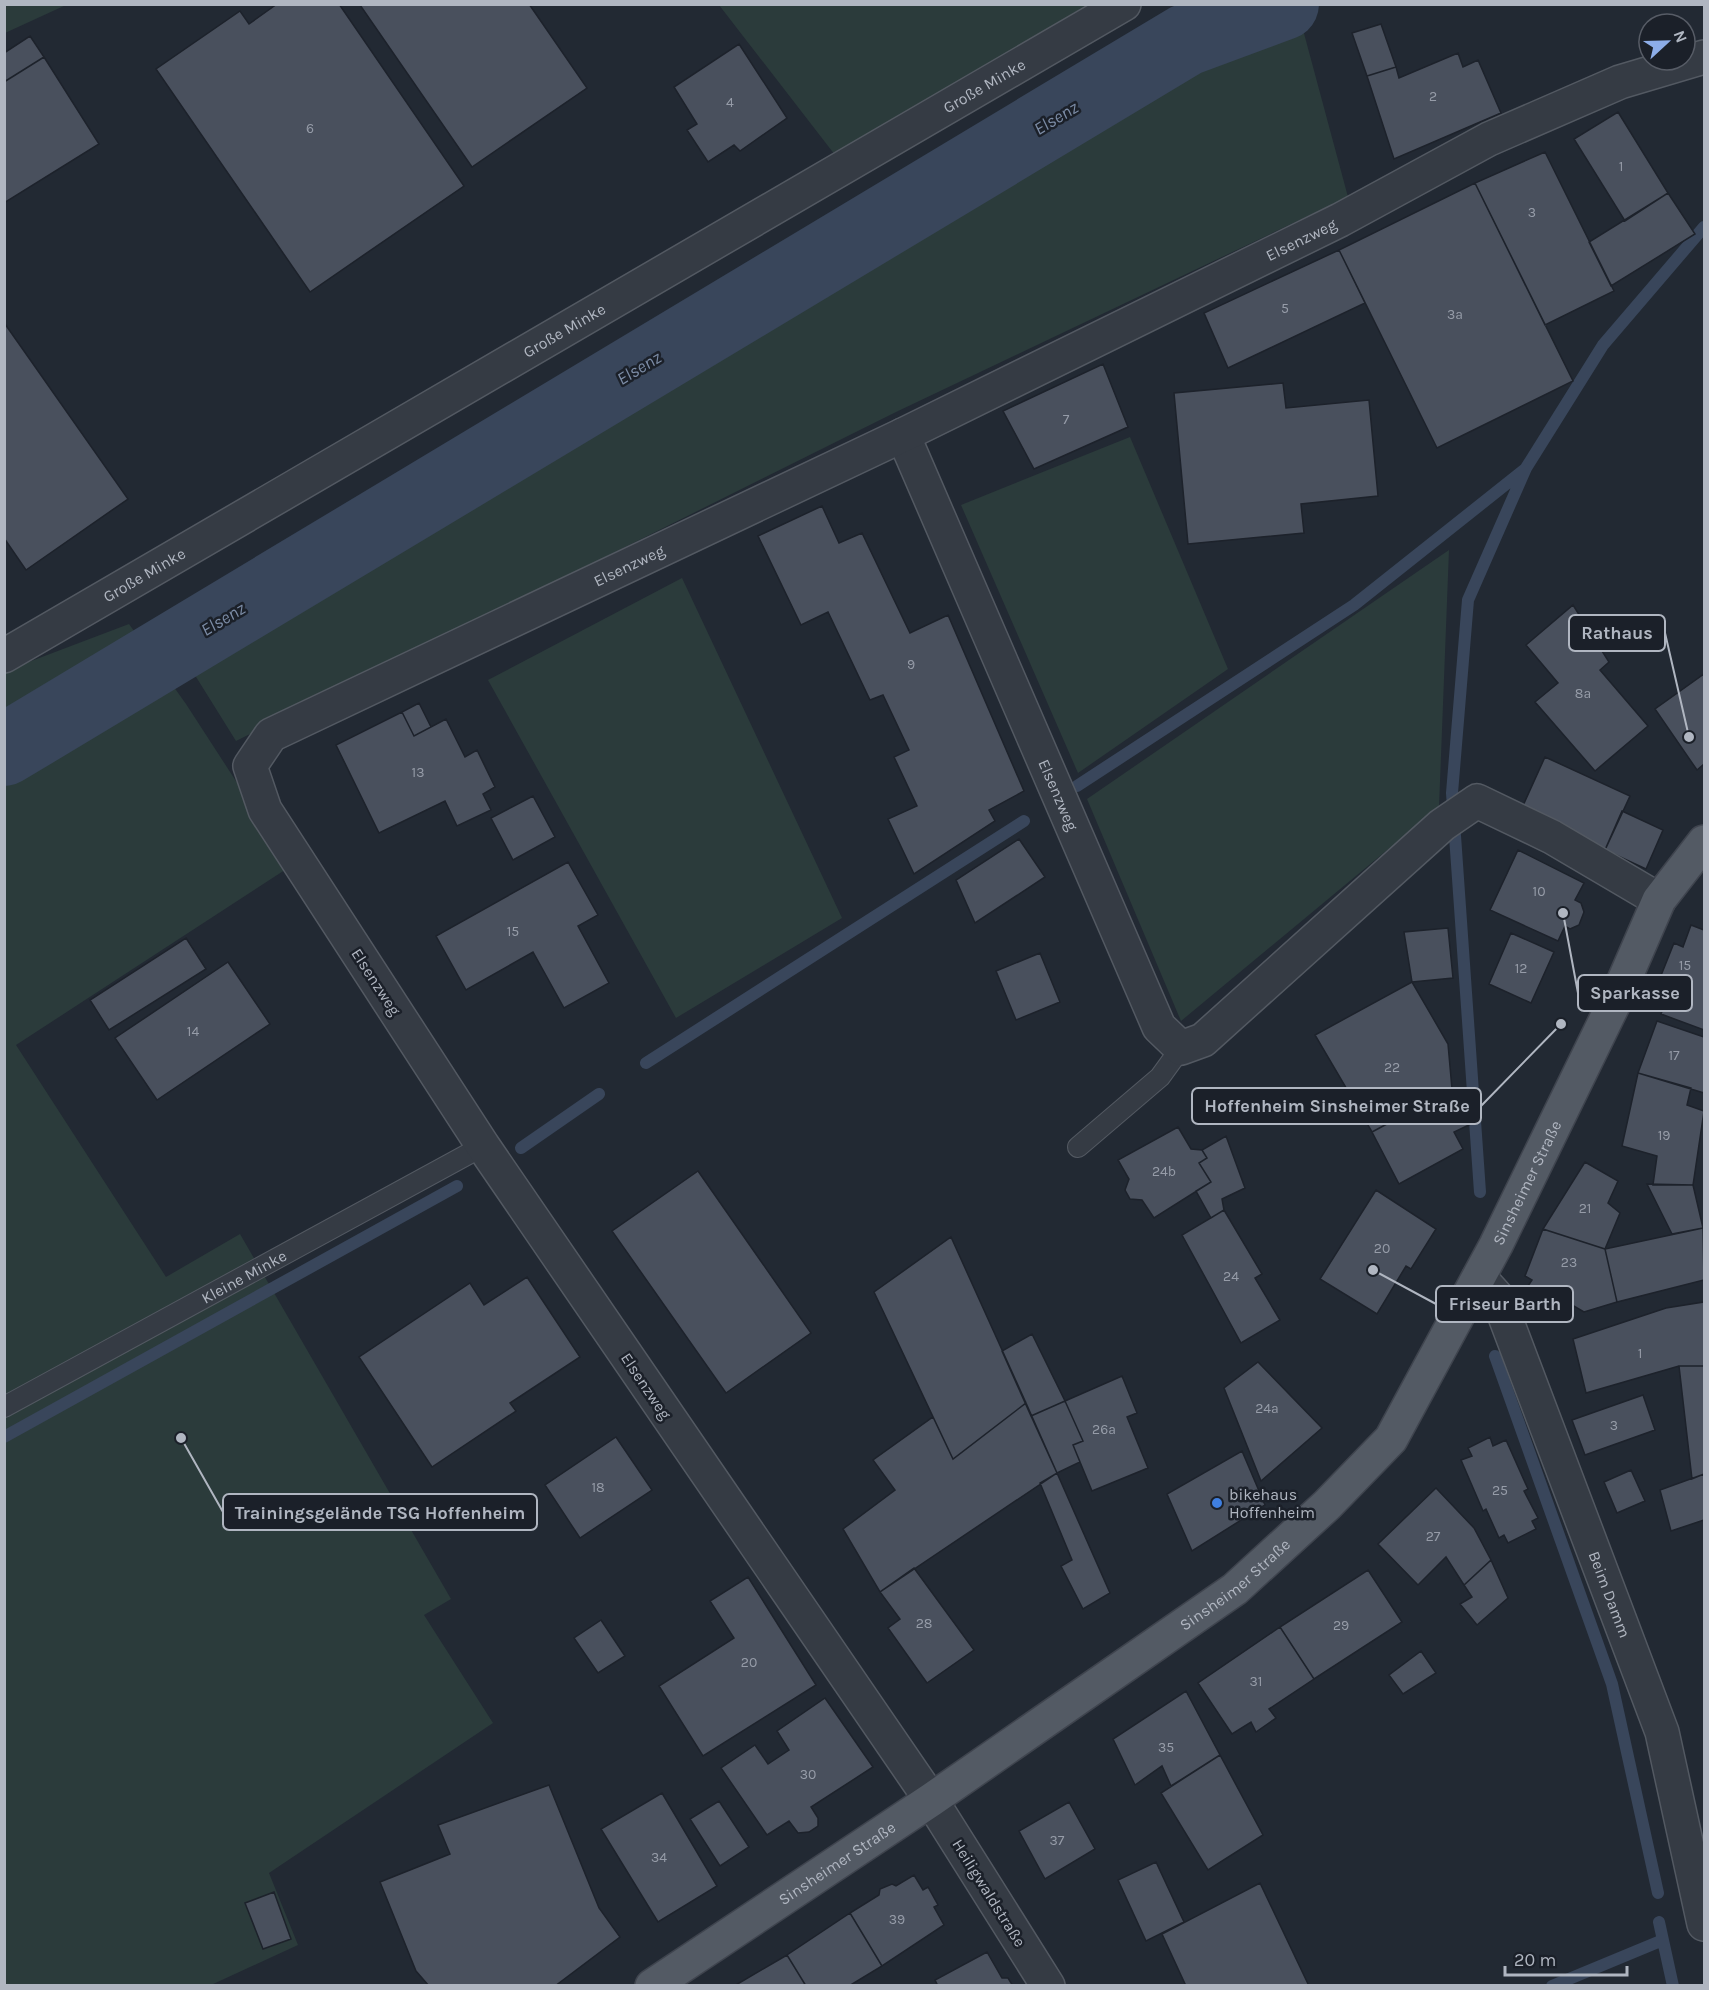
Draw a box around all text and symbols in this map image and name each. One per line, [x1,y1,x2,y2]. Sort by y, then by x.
north arrow [1637,12,1697,72]
text: N [1669,28,1691,45]
street label: Große Minke [940,54,1029,117]
house number: 2 [1429,88,1437,105]
house number: 4 [726,94,734,111]
water label: Elsenz [1030,96,1082,140]
house number: 6 [306,120,314,137]
house number: 1 [1619,158,1623,175]
house number: 3 [1528,204,1536,221]
street label: Elsenzweg [1263,214,1339,265]
street label: Große Minke [519,299,609,361]
house number: 5 [1281,300,1289,317]
house number: 3a [1447,306,1463,323]
water label: Elsenz [613,346,665,390]
house number: 7 [1063,411,1070,428]
street label: Elsenzweg [590,540,667,590]
street label: Große Minke [99,543,189,606]
water label: Elsenz [197,597,249,641]
callout: Rathaus [1569,615,1665,651]
text: Rathaus [1581,622,1653,644]
house number: 9 [907,656,915,673]
house number: 8a [1575,685,1591,702]
street label: Elsenzweg [1035,756,1082,834]
house number: 13 [412,764,424,781]
house number: 10 [1533,883,1545,900]
house number: 15 [507,923,519,940]
street label: Elsenzweg [347,945,405,1019]
house number: 15 [1679,957,1691,974]
house number: 12 [1515,960,1527,977]
callout: Sparkasse [1578,975,1692,1011]
text: Sparkasse [1590,982,1680,1004]
house number: 14 [187,1023,199,1040]
house number: 17 [1668,1047,1680,1064]
house number: 22 [1384,1059,1400,1076]
callout: Hoffenheim Sinsheimer Straße [1192,1088,1481,1124]
text: Hoffenheim Sinsheimer Straße [1204,1095,1470,1117]
street label: Sinsheimer Straße [1488,1117,1565,1248]
house number: 19 [1658,1127,1670,1144]
house number: 24b [1152,1163,1176,1180]
house number: 21 [1579,1200,1591,1217]
house number: 20 [1374,1240,1390,1257]
street label: Kleine Minke [198,1246,290,1307]
house number: 23 [1561,1254,1577,1271]
house number: 24 [1223,1268,1239,1285]
callout: Friseur Barth [1436,1286,1573,1322]
text: Friseur Barth [1449,1293,1561,1315]
house number: 1 [1638,1345,1642,1362]
street label: Elsenzweg [617,1349,675,1423]
house number: 24a [1255,1400,1279,1417]
house number: 3 [1610,1417,1618,1434]
house number: 26a [1092,1421,1116,1438]
house number: 18 [591,1479,605,1496]
house number: 25 [1492,1482,1508,1499]
place label: bikehaus Hoffenheim [1229,1485,1315,1522]
callout: Trainingsgelände TSG Hoffenheim [223,1494,537,1530]
marker: bikehaus Hoffenheim [1210,1496,1224,1510]
text: Trainingsgelände TSG Hoffenheim [235,1502,525,1524]
house number: 27 [1426,1528,1441,1545]
street label: Sinsheimer Straße [1176,1534,1294,1634]
street label: Beim Damm [1585,1548,1635,1640]
house number: 28 [916,1615,932,1632]
house number: 29 [1333,1617,1349,1634]
house number: 20 [741,1654,757,1671]
house number: 31 [1250,1673,1262,1690]
house number: 35 [1158,1739,1174,1756]
house number: 30 [800,1766,816,1783]
street label: Sinsheimer Straße [775,1817,899,1909]
house number: 37 [1050,1832,1065,1849]
street label: Heiligwaldstraße [948,1836,1030,1950]
house number: 34 [651,1849,667,1866]
house number: 39 [889,1911,905,1928]
scale bar [1505,1939,1626,1977]
text: 20 m [1514,1949,1556,1971]

